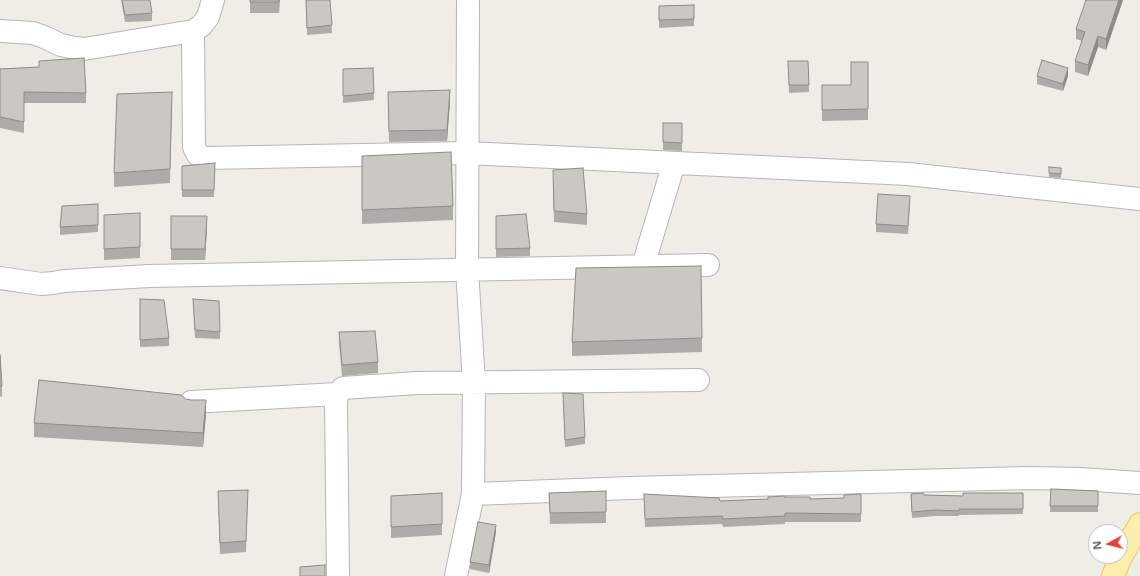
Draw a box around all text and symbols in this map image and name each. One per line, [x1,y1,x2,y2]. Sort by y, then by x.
north arrow [1088,524,1128,564]
text: N [1089,540,1105,551]

